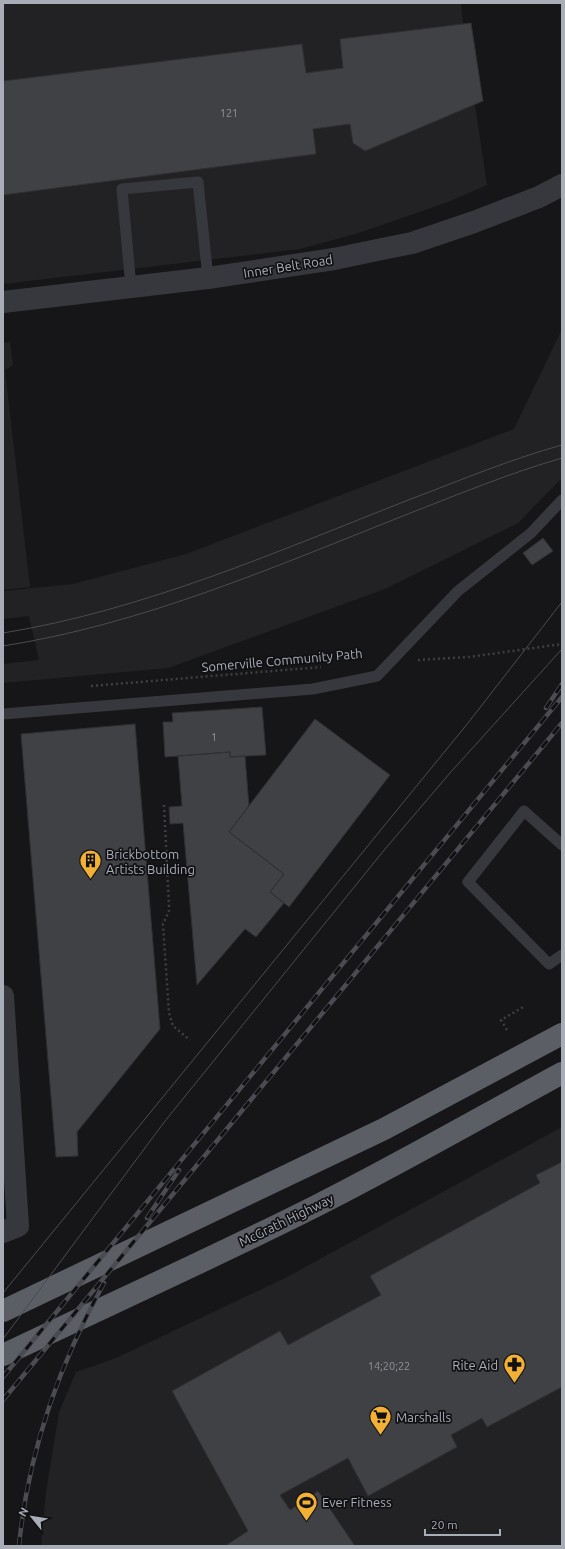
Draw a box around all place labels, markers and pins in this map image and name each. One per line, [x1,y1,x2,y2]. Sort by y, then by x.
place label: Brickbottom Artists Building [106,847,195,876]
building icon: Brickbottom Artists Building [78,848,104,881]
pharmacy icon: Rite Aid [501,1352,527,1385]
place label: Rite Aid [452,1358,498,1372]
supermarket icon: Marshalls [367,1404,393,1437]
place label: Marshalls [396,1410,451,1424]
sports icon: Ever Fitness [293,1489,319,1522]
place label: Ever Fitness [322,1495,392,1509]

